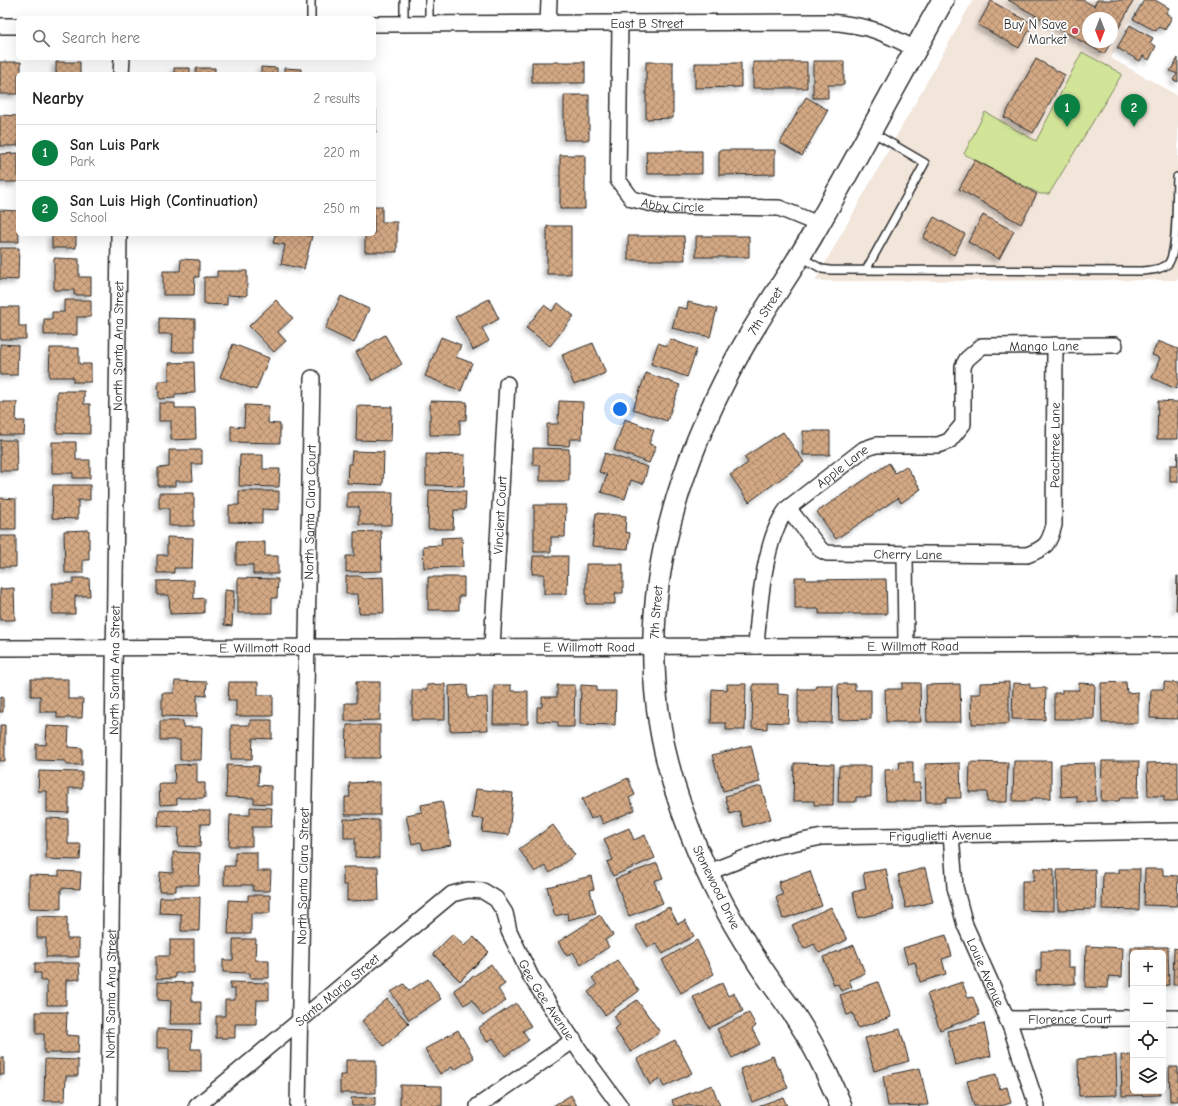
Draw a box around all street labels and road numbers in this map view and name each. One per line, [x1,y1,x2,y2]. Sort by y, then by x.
street label: East B Street [610,16,685,31]
street label: Abby Circle [640,195,705,215]
street label: North Santa Ana Street [110,280,126,411]
street label: 7th Street [745,283,787,338]
street label: Mango Lane [1009,338,1079,354]
street label: Peachtree Lane [1047,402,1063,488]
street label: Apple Lane [813,441,870,491]
street label: North Santa Clara Court [301,443,319,580]
street label: Vincient Court [490,474,510,555]
street label: Cherry Lane [873,546,943,562]
street label: 7th Street [647,583,666,639]
street label: North Santa Ana Street [106,604,123,735]
street label: E. Willmott Road [543,639,635,655]
street label: E. Willmott Road [867,639,959,654]
street label: E. Willmott Road [219,640,311,655]
street label: North Santa Clara Street [294,806,312,945]
street label: Friguglietti Avenue [889,827,992,844]
street label: Stonewood Drive [690,843,744,932]
street label: North Santa Ana Street [103,928,119,1059]
street label: Louie Avenue [964,936,1008,1009]
street label: Santa Maria Street [292,950,383,1029]
street label: Gee Gee Avenue [516,957,578,1044]
street label: Florence Court [1028,1011,1113,1027]

